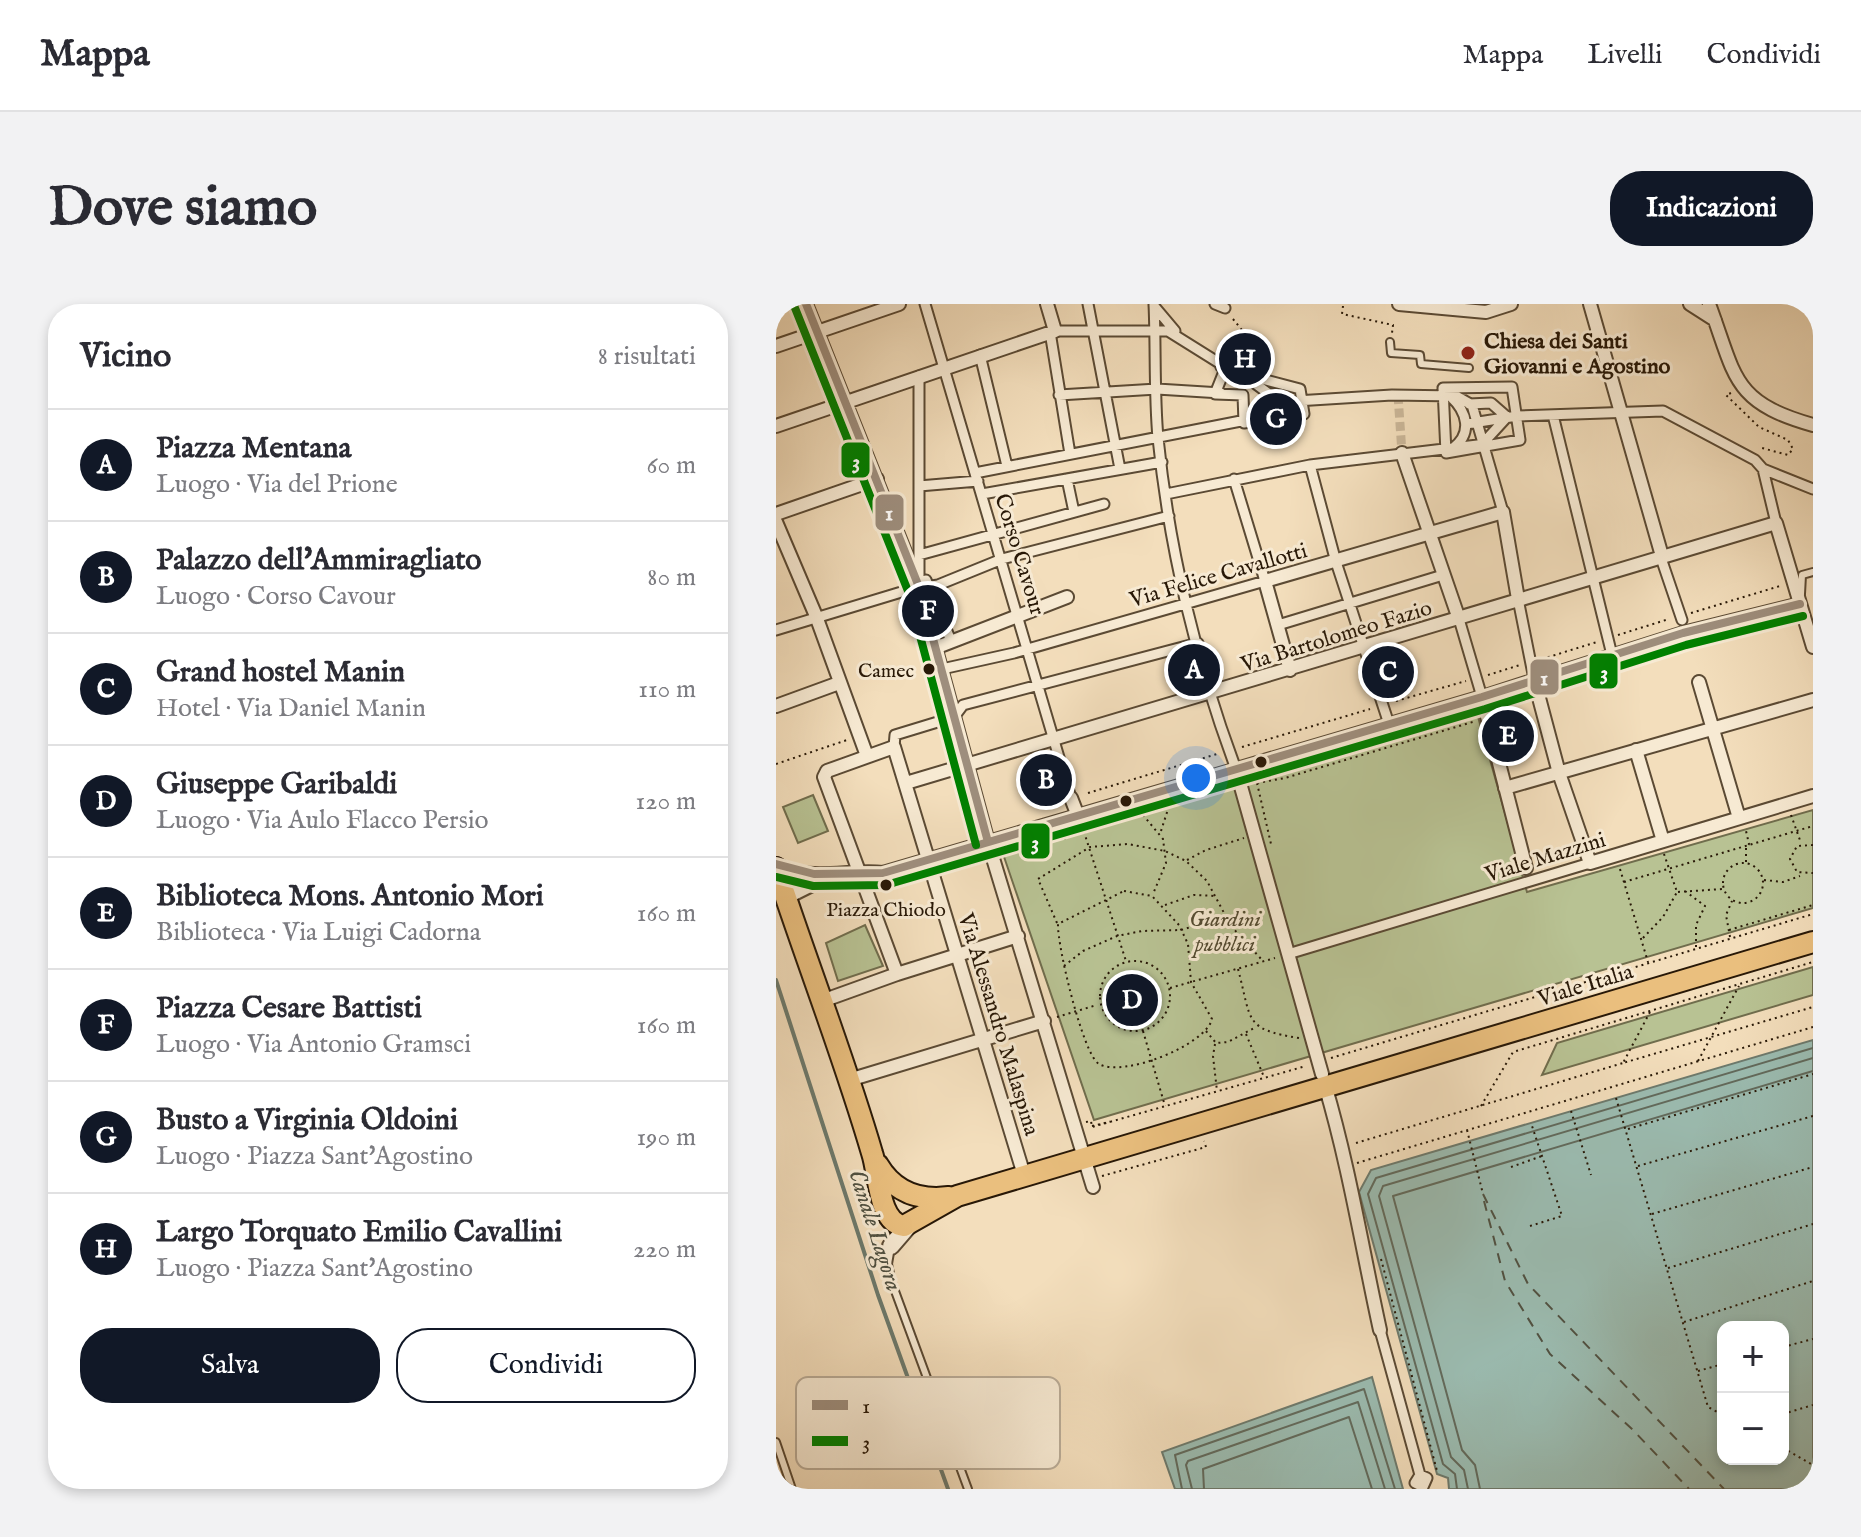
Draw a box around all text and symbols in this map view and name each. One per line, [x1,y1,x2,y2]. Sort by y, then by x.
text: Mappa [40,31,150,79]
text: Mappa [1463,38,1543,73]
text: Livelli [1587,38,1663,73]
text: Condividi [1707,38,1821,73]
button: Indicazioni [1610,171,1813,246]
text: Dove siamo [48,173,317,244]
place label: Chiesa dei Santi Giovanni e Agostino [1484,328,1671,381]
pin: H [1219,329,1271,389]
text: Vicino [80,335,171,378]
text: 8 risultati [598,340,696,373]
marker: Chiesa dei Santi Giovanni e Agostino [1459,344,1477,362]
pin: G [1250,389,1302,449]
text: Piazza Mentana [156,430,351,468]
line badge: 3 [840,441,871,479]
text: 3 [852,448,860,476]
text: A [97,449,115,482]
text: 60 m [647,449,696,482]
text: Luogo · Via del Prione [156,468,398,501]
street label: Corso Cavour [987,490,1051,619]
line badge: 1 [874,493,905,532]
text: 1 [885,500,893,528]
street label: Via Felice Cavallotti [1125,537,1311,615]
text: Palazzo dell'Ammiragliato [156,542,482,580]
text: B [97,561,115,594]
text: 80 m [647,561,696,594]
text: Luogo · Corso Cavour [156,580,396,613]
pin: F [902,581,954,641]
street label: Via Bartolomeo Fazio [1237,594,1436,680]
pin: A [1168,640,1220,700]
pin: C [1362,642,1414,702]
line badge: 3 [1588,652,1619,690]
text: Grand hostel Manin [156,654,405,692]
line badge: 1 [1529,658,1560,696]
place label: Camec [858,659,914,684]
text: 3 [1600,659,1608,687]
marker: Camec [921,661,937,677]
text: 1 [1540,665,1548,693]
text: C [97,673,115,706]
text: 110 m [638,673,696,706]
text: Hotel · Via Daniel Manin [156,692,426,725]
pin: E [1482,706,1534,766]
pin: B [1020,750,1072,810]
unlabelled marker [1253,754,1269,770]
your location [1176,758,1216,798]
text: Giuseppe Garibaldi [156,766,397,804]
text: D [96,785,116,818]
text: 120 m [636,785,696,818]
unlabelled marker [1118,793,1134,809]
text: Luogo · Via Aulo Flacco Persio [156,804,489,837]
line badge: 3 [1020,822,1051,860]
street label: Viale Mazzini [1481,826,1609,890]
text: 3 [1031,829,1039,857]
marker: Piazza Chiodo [878,877,894,893]
text: Biblioteca Mons. Antonio Mori [156,878,544,916]
text: E [97,897,115,930]
text: 160 m [637,897,696,930]
place label: Piazza Chiodo [826,898,946,923]
park label: Giardini pubblici [1189,906,1263,959]
street label: Via Alessandro Malaspina [951,909,1045,1140]
text: Biblioteca · Via Luigi Cadorna [156,916,481,949]
street label: Viale Italia [1534,958,1637,1014]
pin: D [1106,970,1158,1030]
text: Piazza Cesare Battisti [156,990,422,1028]
text: F [98,1009,114,1042]
text: 160 m [637,1009,696,1042]
text: Luogo · Via Antonio Gramsci [156,1028,471,1061]
text: Busto a Virginia Oldoini [156,1102,458,1140]
text: G [96,1121,116,1154]
text: 190 m [636,1121,696,1154]
text: Luogo · Piazza Sant'Agostino [156,1140,473,1173]
water label: Canale Lagora [840,1166,909,1295]
text: Largo Torquato Emilio Cavallini [156,1214,562,1252]
text: H [95,1233,117,1266]
text: 220 m [633,1233,696,1266]
text: Luogo · Piazza Sant'Agostino [156,1252,473,1285]
map controls [1717,1321,1789,1465]
button: + [1717,1321,1789,1393]
button: Salva [80,1328,380,1403]
button: Condividi [396,1328,696,1403]
legend [796,1377,1060,1469]
text: 1 [862,1393,870,1421]
button: − [1717,1393,1789,1465]
text: 3 [862,1429,870,1457]

